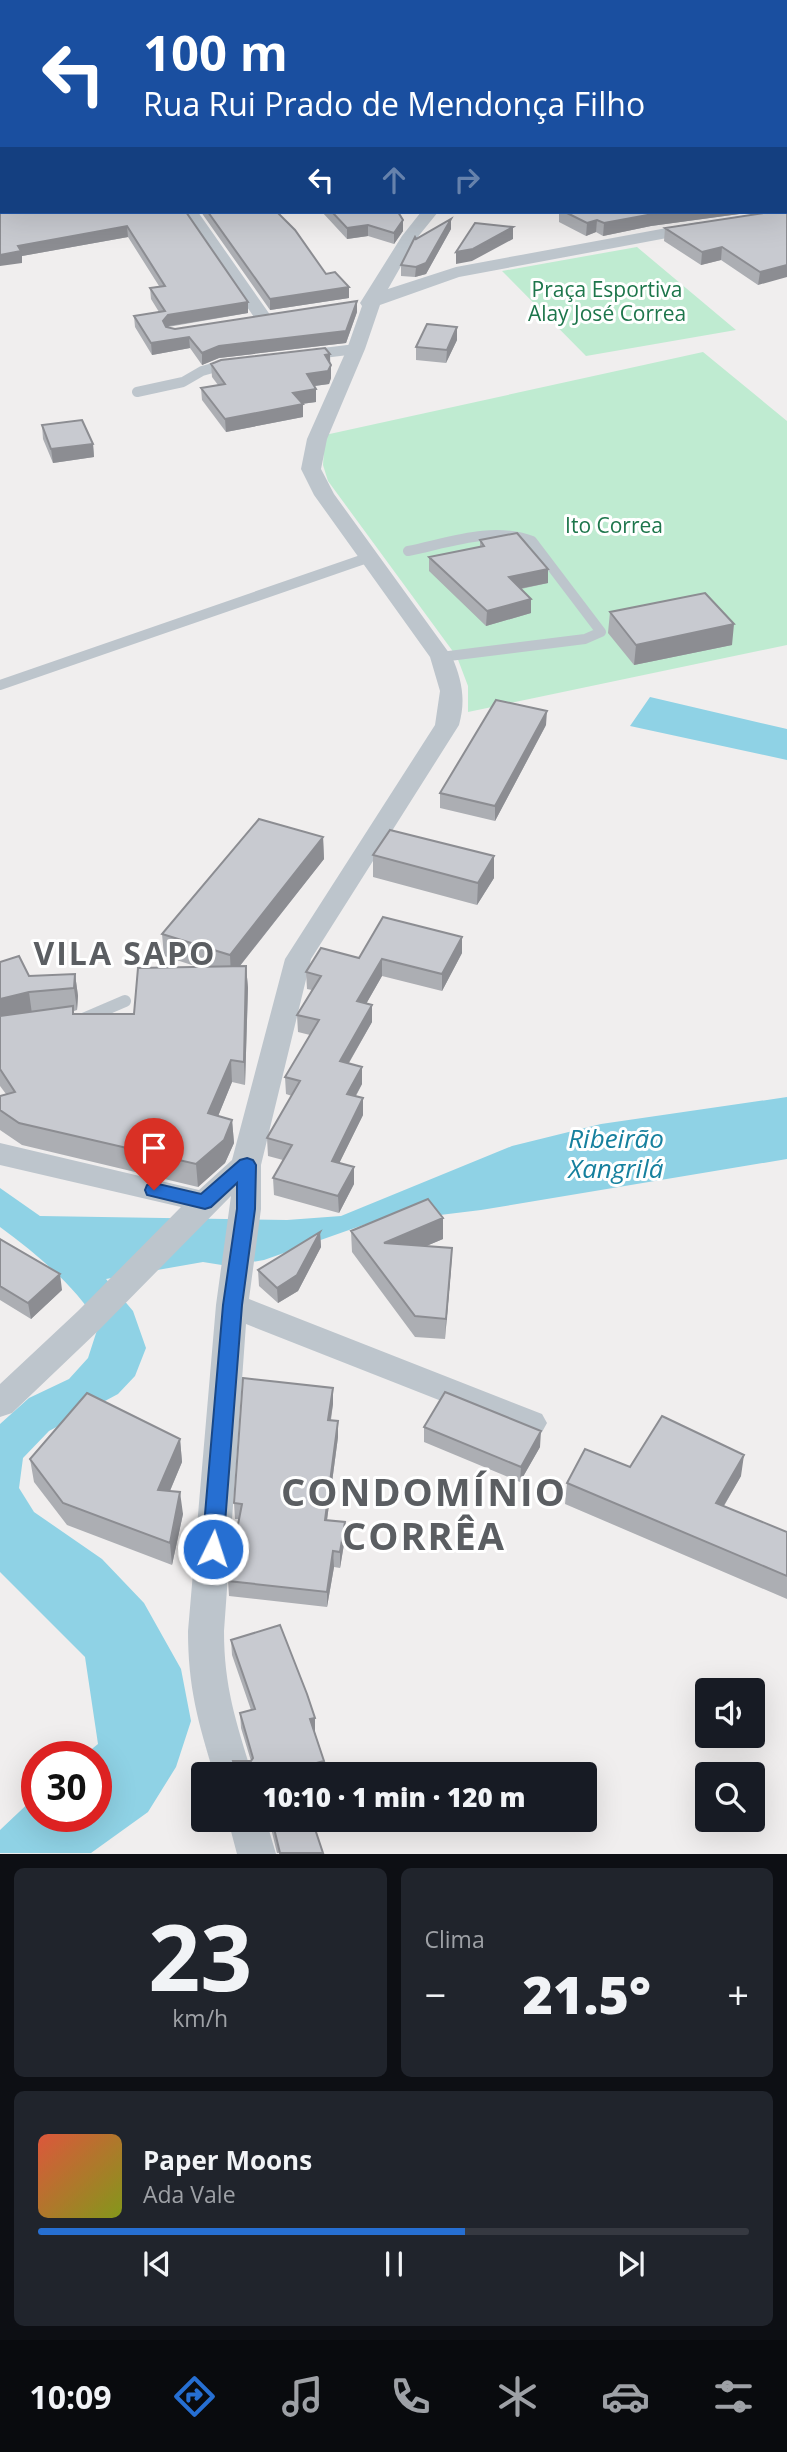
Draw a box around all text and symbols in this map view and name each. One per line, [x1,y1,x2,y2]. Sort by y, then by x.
text: 100 m [143,19,288,85]
icon: left [28,28,119,119]
text: Rua Rui Prado de Mendonça Filho [143,82,645,125]
icon: left [302,161,340,199]
icon: ahead [375,161,413,199]
icon: right [448,161,486,199]
park label: Praça Esportiva Alay José Correa [528,275,686,327]
park label: Ito Correa [565,511,663,539]
district label: VILA SAPO [33,931,217,974]
pin [124,1118,184,1190]
water label: Ribeirão Xangrilá [567,1120,664,1186]
icon: arrive [135,1129,173,1167]
district label: CONDOMÍNIO CORRÊA [281,1465,567,1561]
position arrow [176,1512,250,1586]
map controls [695,1678,765,1832]
button: sound [695,1678,765,1748]
speed limit sign: 30 [21,1741,112,1832]
button: search [695,1762,765,1832]
text: 10:10 · 1 min · 120 m [263,1779,525,1815]
text: 23 [148,1894,252,2018]
text: Clima [425,1923,485,1955]
text: 21.5° [523,1958,651,2029]
text: − [425,1968,446,2020]
text: + [727,1968,749,2020]
text: km/h [172,2002,228,2034]
text: Paper Moons [143,2142,312,2178]
text: Ada Vale [143,2178,236,2210]
icon: previous [138,2245,176,2283]
icon: pause [375,2245,413,2283]
icon: next [612,2245,650,2283]
icon: directions [170,2372,219,2421]
icon: music [278,2372,327,2421]
icon: phone [386,2372,435,2421]
icon: climate [493,2372,542,2421]
icon: car [601,2372,650,2421]
icon: filters [709,2372,758,2421]
text: 10:09 [29,2375,112,2418]

